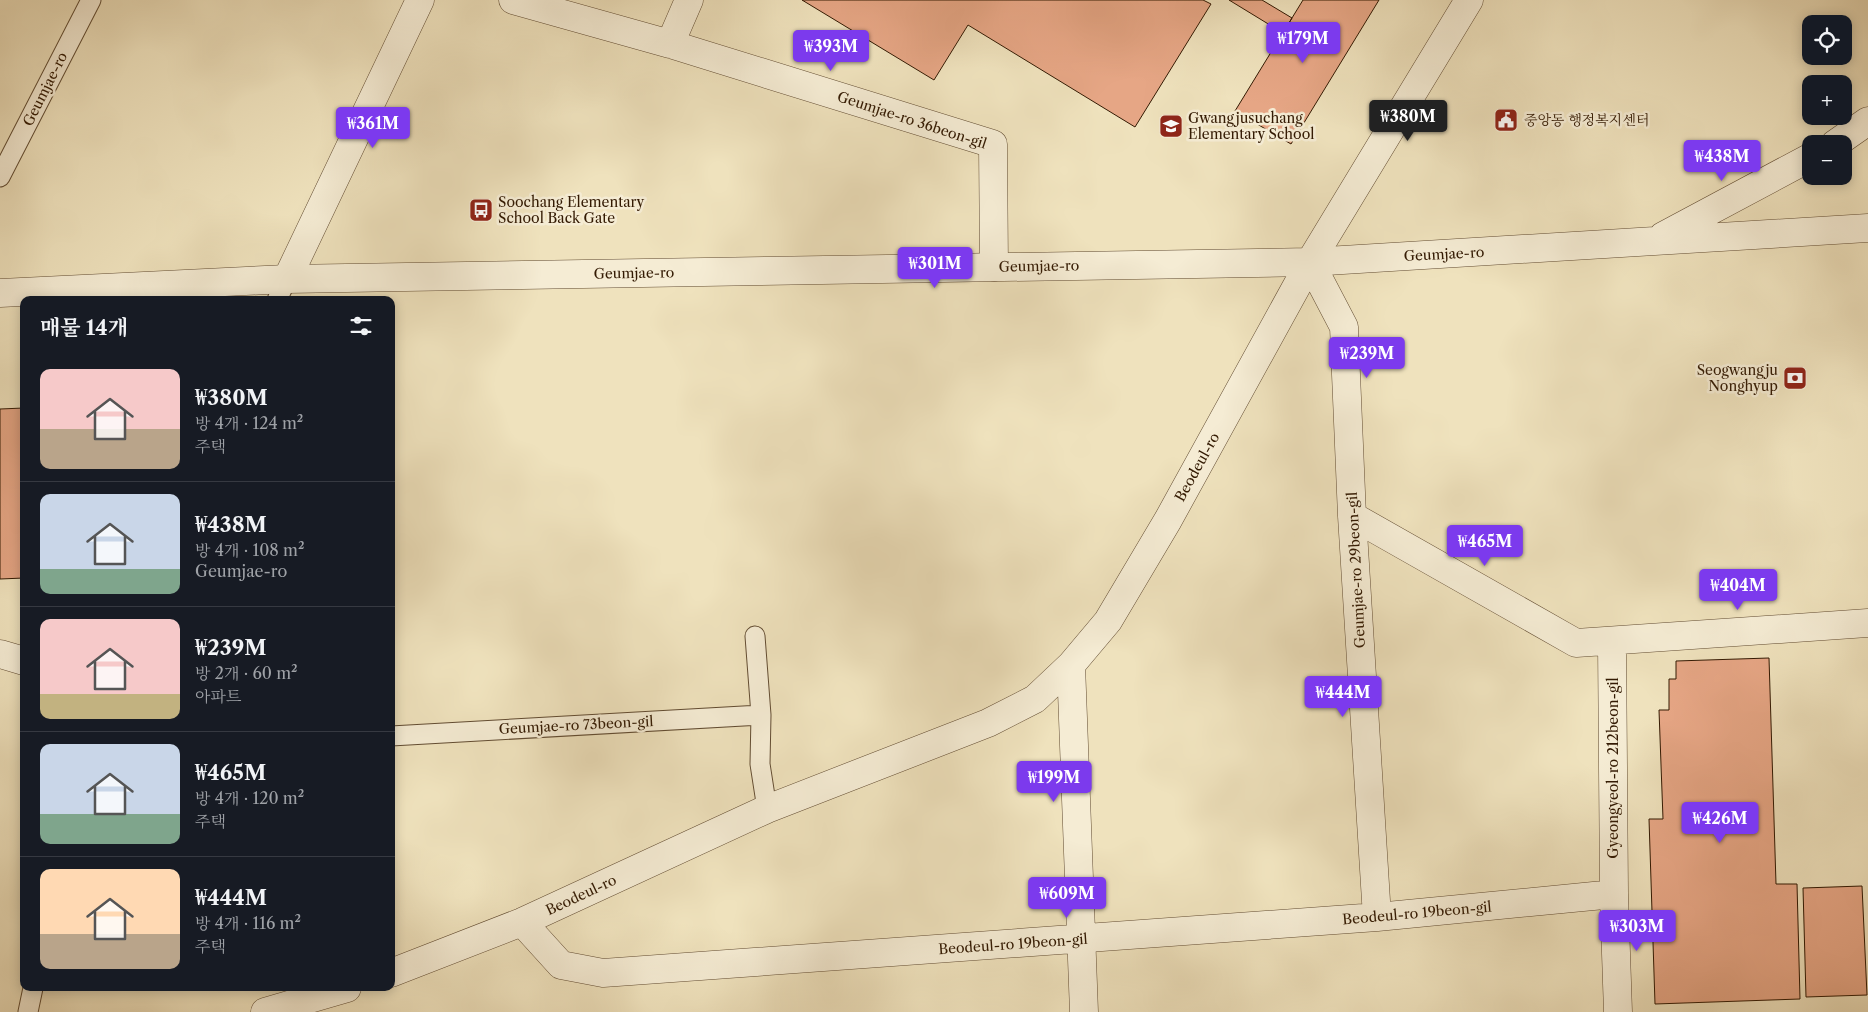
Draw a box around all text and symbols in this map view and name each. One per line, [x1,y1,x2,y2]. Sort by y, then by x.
map controls [1802,15,1852,185]
button: locate [1802,15,1852,65]
pin: ₩179M [1268,22,1338,64]
text: ₩179M [1277,28,1329,48]
pin: ₩393M [796,30,866,72]
text: ₩393M [804,36,858,56]
street label: Geumjae-ro [19,49,71,129]
button: + [1802,75,1852,125]
street label: Geumjae-ro 36beon-gil [835,87,989,153]
pin: ₩380M [1373,100,1443,142]
pin: ₩361M [338,106,408,149]
text: ₩380M [1380,106,1436,126]
public building icon: 중앙동 행정복지센터 [1493,107,1519,133]
place label: Gwangjusuchang Elementary School [1188,109,1314,143]
place label: 중앙동 행정복지센터 [1524,111,1649,129]
text: ₩361M [347,113,399,133]
school or university icon: Gwangjusuchang Elementary School [1158,113,1184,139]
button: − [1802,135,1852,185]
pin: ₩438M [1687,140,1757,182]
text: ₩438M [1695,146,1749,166]
place label: Soochang Elementary School Back Gate [498,193,644,227]
bus stop icon: Soochang Elementary School Back Gate [468,197,494,223]
street label: Geumjae-ro [1403,243,1485,265]
pin: ₩301M [900,246,970,289]
text: ₩301M [909,253,961,273]
street label: Geumjae-ro [999,256,1079,276]
street label: Geumjae-ro [594,263,674,283]
icon: filters [347,312,375,340]
text: 매물 14개 [40,315,128,340]
pin: ₩239M [1332,336,1402,379]
text: ₩239M [1340,343,1394,363]
place label: Seogwangju Nonghyup [1697,361,1778,395]
bank icon: Seogwangju Nonghyup [1782,365,1808,391]
text: ₩380M [195,385,268,410]
icon: home [80,389,140,449]
text: 방 4개 · 124 m² [195,413,303,433]
street label: Beodeul-ro [1171,429,1223,505]
text: 주택 [195,436,226,456]
street label: Geumjae-ro 29beon-gil [1343,491,1369,649]
text: ₩438M [195,512,267,537]
icon: home [80,514,140,574]
pin: ₩465M [1450,524,1520,567]
text: ₩465M [1458,531,1512,551]
text: 방 4개 · 108 m² [195,540,305,560]
text: Geumjae-ro [195,561,287,581]
pin: ₩404M [1703,568,1773,611]
text: ₩404M [1710,575,1766,595]
text: ₩239M [195,635,266,660]
icon: home [80,639,140,699]
text: 방 2개 · 60 m² [195,663,298,683]
pin: ₩444M [1308,676,1378,718]
street label: Gyeongyeol-ro 212beon-gil [1604,677,1622,859]
text: ₩444M [1316,682,1370,702]
text: 아파트 [195,686,241,706]
street label: Geumjae-ro 73beon-gil [498,712,654,738]
text: ₩465M [195,760,266,785]
pin: ₩199M [1019,760,1089,803]
icon: home [80,764,140,824]
text: ₩199M [1028,767,1080,787]
text: 방 4개 · 120 m² [195,788,304,808]
pin: ₩426M [1685,802,1755,844]
text: ₩426M [1693,808,1747,828]
text: 주택 [195,811,226,831]
street label: Beodeul-ro [543,871,619,919]
pin: ₩609M [1032,876,1102,919]
text: ₩609M [1039,883,1095,903]
text: ₩444M [195,885,267,910]
icon: home [80,889,140,949]
street label: Beodeul-ro 19beon-gil [1342,898,1492,928]
pin: ₩303M [1602,910,1672,952]
text: 방 4개 · 116 m² [195,913,301,933]
text: ₩303M [1610,916,1664,936]
street label: Beodeul-ro 19beon-gil [938,930,1088,958]
text: 주택 [195,936,226,956]

